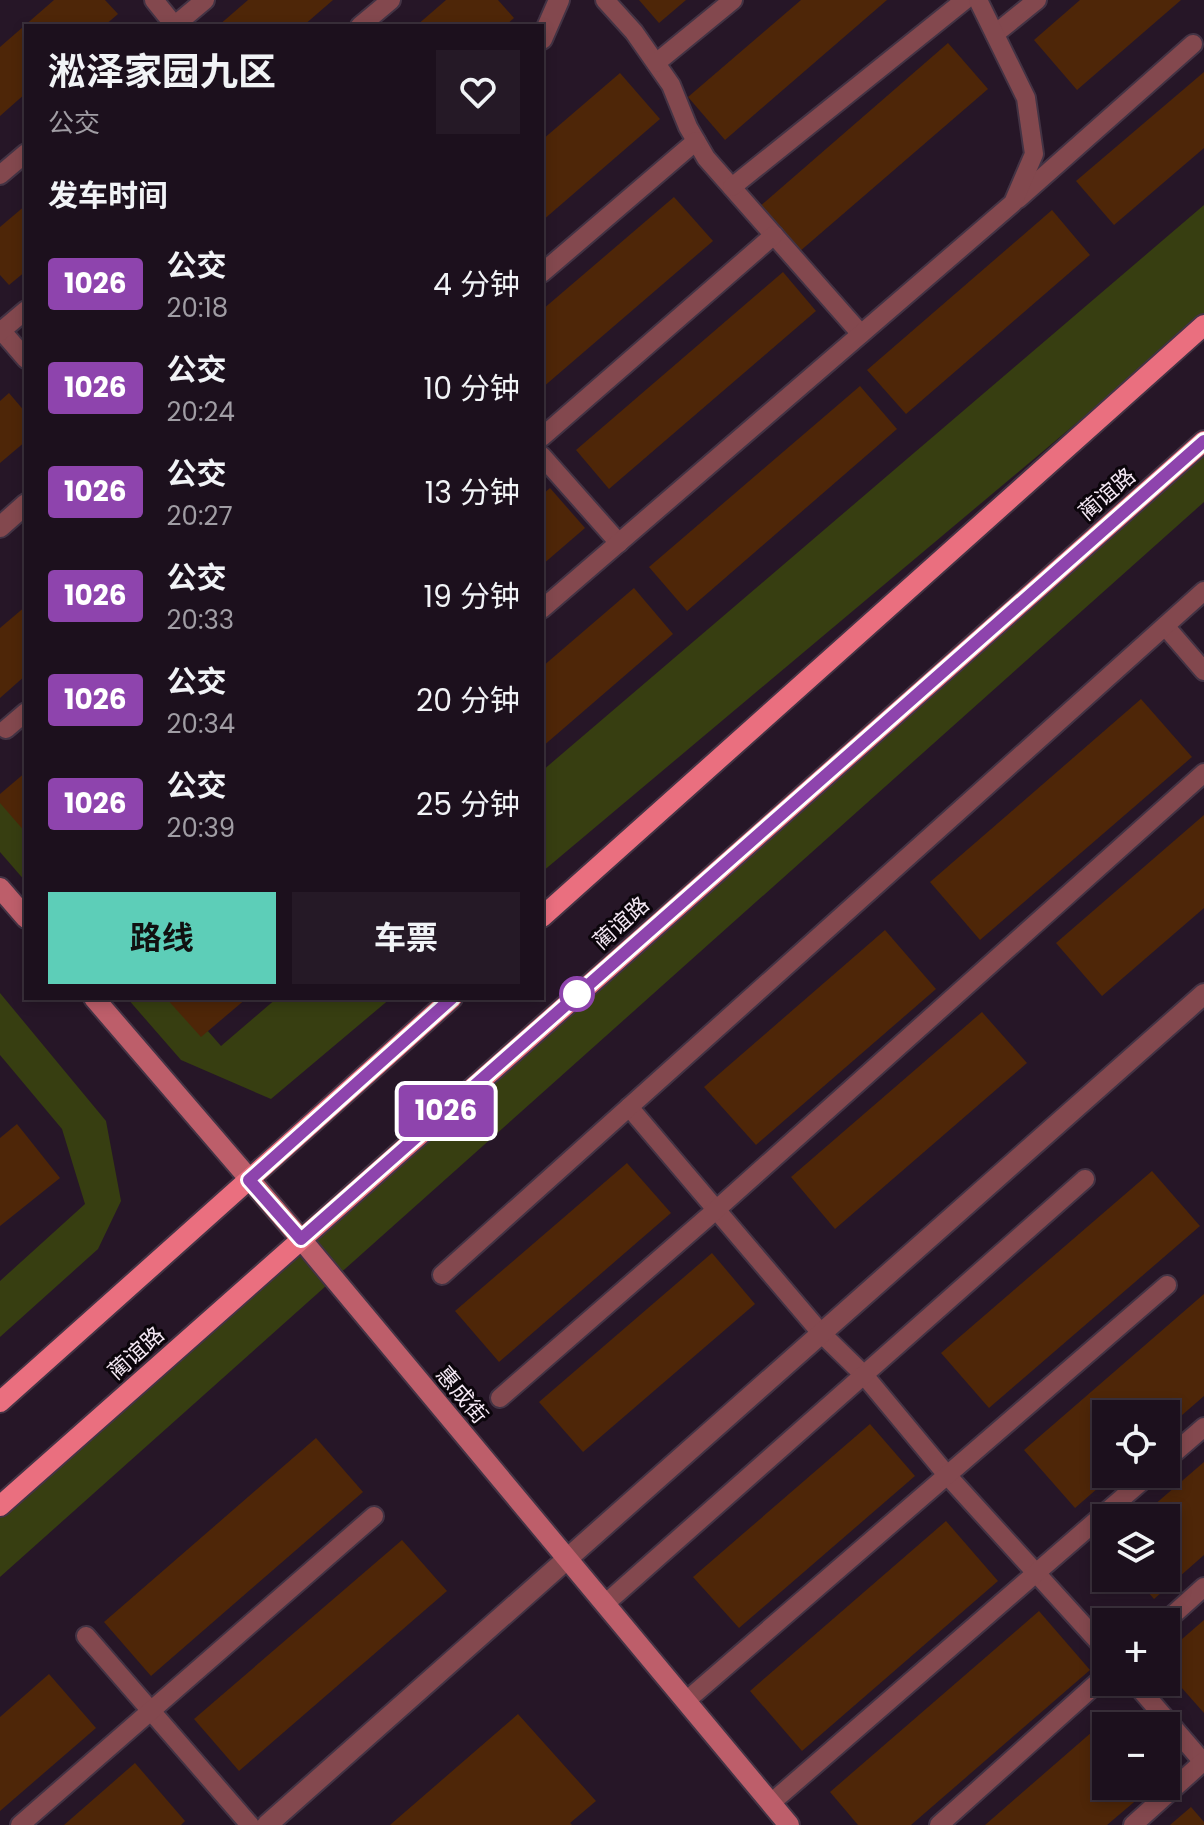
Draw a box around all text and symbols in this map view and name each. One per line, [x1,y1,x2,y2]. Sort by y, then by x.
text: 淞泽家园九区 [48,45,276,98]
button: heart [436,50,520,134]
text: 公交 [48,105,100,141]
text: 发车时间 [48,174,168,217]
text: 公交 [167,244,227,287]
text: 4 分钟 [433,263,520,306]
text: 1026 [64,264,127,303]
text: 20:18 [167,290,228,326]
text: 公交 [167,348,227,391]
text: 10 分钟 [424,367,520,410]
text: 1026 [64,368,127,407]
text: 20:24 [167,394,235,430]
text: 公交 [167,452,227,495]
street label: 蔺谊路 [1072,461,1142,527]
text: 13 分钟 [425,471,520,514]
text: 1026 [64,472,127,511]
text: 20:27 [167,498,233,534]
text: 公交 [167,556,227,599]
text: 19 分钟 [423,575,520,618]
text: 1026 [64,576,127,615]
text: 20:33 [167,602,234,638]
text: 公交 [167,660,227,703]
text: 20 分钟 [416,679,520,722]
text: 1026 [64,680,127,719]
text: 20:34 [167,706,235,742]
text: 公交 [167,764,227,807]
text: 25 分钟 [416,783,520,826]
text: 1026 [64,784,127,823]
text: 20:39 [167,810,235,846]
street label: 蔺谊路 [586,889,656,957]
button: 路线 [48,892,276,984]
button: 车票 [292,892,520,984]
unlabelled marker [560,977,594,1011]
line badge: 1026 [390,1085,502,1137]
text: 1026 [415,1091,477,1130]
street label: 蔺谊路 [101,1319,171,1387]
street label: 惠成街 [429,1360,495,1430]
map controls [1092,1400,1180,1800]
button: locate [1092,1400,1180,1488]
button: layers [1092,1504,1180,1592]
button: + [1092,1608,1180,1696]
button: − [1092,1712,1180,1800]

